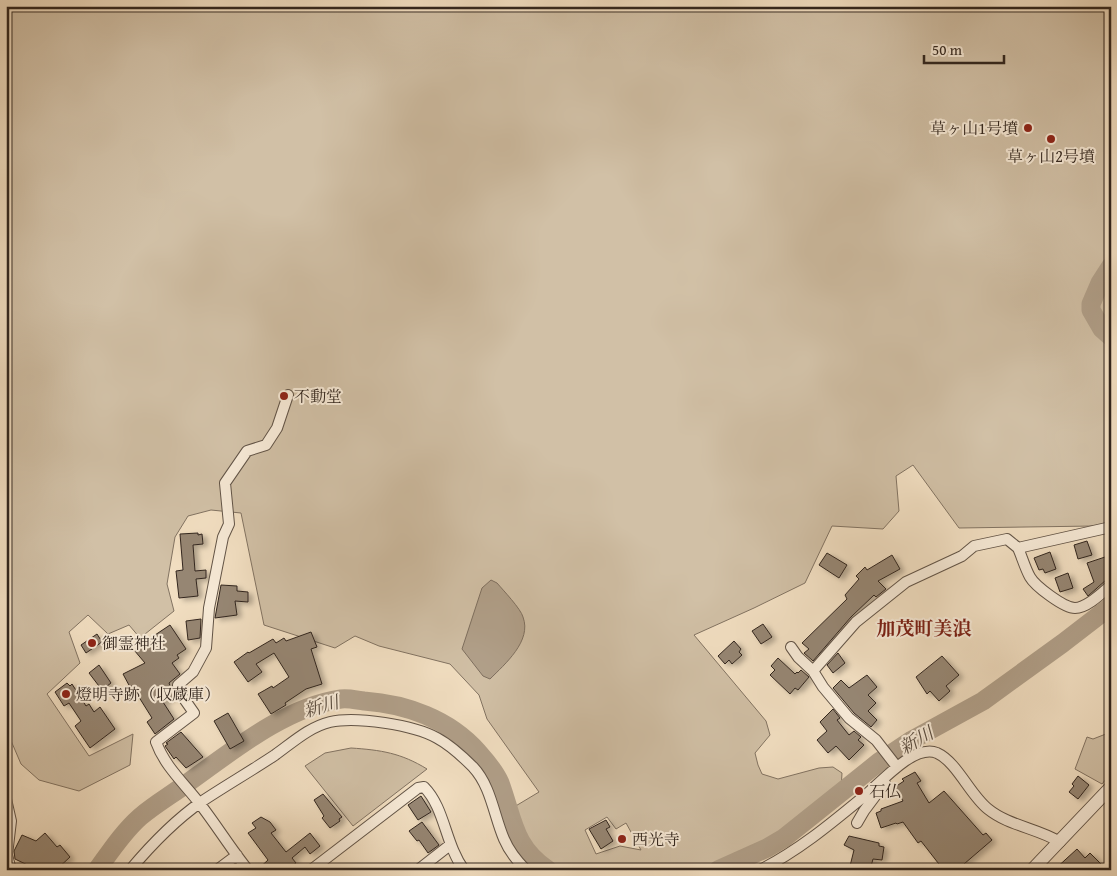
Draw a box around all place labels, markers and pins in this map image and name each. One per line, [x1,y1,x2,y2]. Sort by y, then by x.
place label: 草ヶ山1号墳 [930,116,1018,140]
marker: 草ヶ山1号墳 [1022,122,1034,134]
marker: 草ヶ山2号墳 [1045,133,1057,145]
place label: 草ヶ山2号墳 [1007,144,1095,168]
place label: 不動堂 [294,384,342,408]
marker: 不動堂 [278,390,290,402]
place label: 御霊神社 [102,631,166,655]
marker: 御霊神社 [86,637,98,649]
place label: 燈明寺跡（収蔵庫） [76,682,220,706]
marker: 燈明寺跡（収蔵庫） [60,688,72,700]
place label: 石仏 [869,779,901,803]
marker: 石仏 [853,785,865,797]
place label: 西光寺 [632,827,680,851]
marker: 西光寺 [616,833,628,845]

